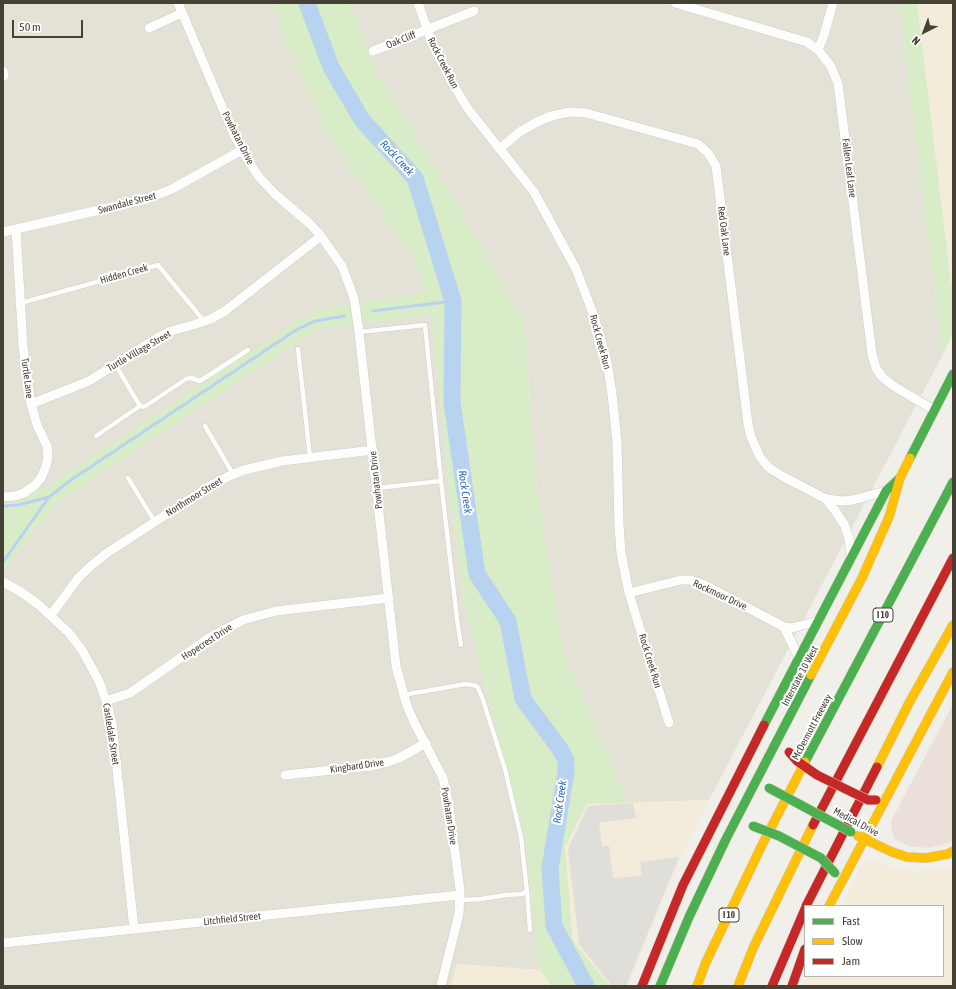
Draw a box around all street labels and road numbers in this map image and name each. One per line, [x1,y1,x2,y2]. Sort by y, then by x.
street label: Oak Cliff [384,29,418,51]
street label: Rock Creek Run [425,35,461,91]
street label: Powhatan Drive [219,109,257,167]
street label: Fallen Leaf Lane [839,138,859,198]
street label: Swandale Street [97,190,157,216]
street label: Red Oak Lane [715,206,733,256]
street label: Hidden Creek [99,261,149,287]
street label: Rock Creek Run [587,313,613,371]
street label: Turtle Village Street [105,328,173,374]
street label: Turtle Lane [19,357,35,399]
street label: Powhatan Drive [367,451,385,509]
street label: Northmoor Street [164,475,224,519]
street label: Rockmoor Drive [691,577,749,613]
road number: I 10 [873,608,893,622]
street label: Hopecrest Drive [179,621,235,663]
street label: Rock Creek Run [636,632,664,690]
street label: Interstate 10 West [779,644,821,708]
street label: McDermott Freeway [790,692,834,762]
street label: Castledale Street [100,702,122,766]
street label: Kingbard Drive [329,756,385,776]
street label: Powhatan Drive [439,786,459,846]
street label: Medical Drive [831,805,881,839]
road number: I 10 [719,908,739,922]
street label: Litchfield Street [203,910,261,928]

